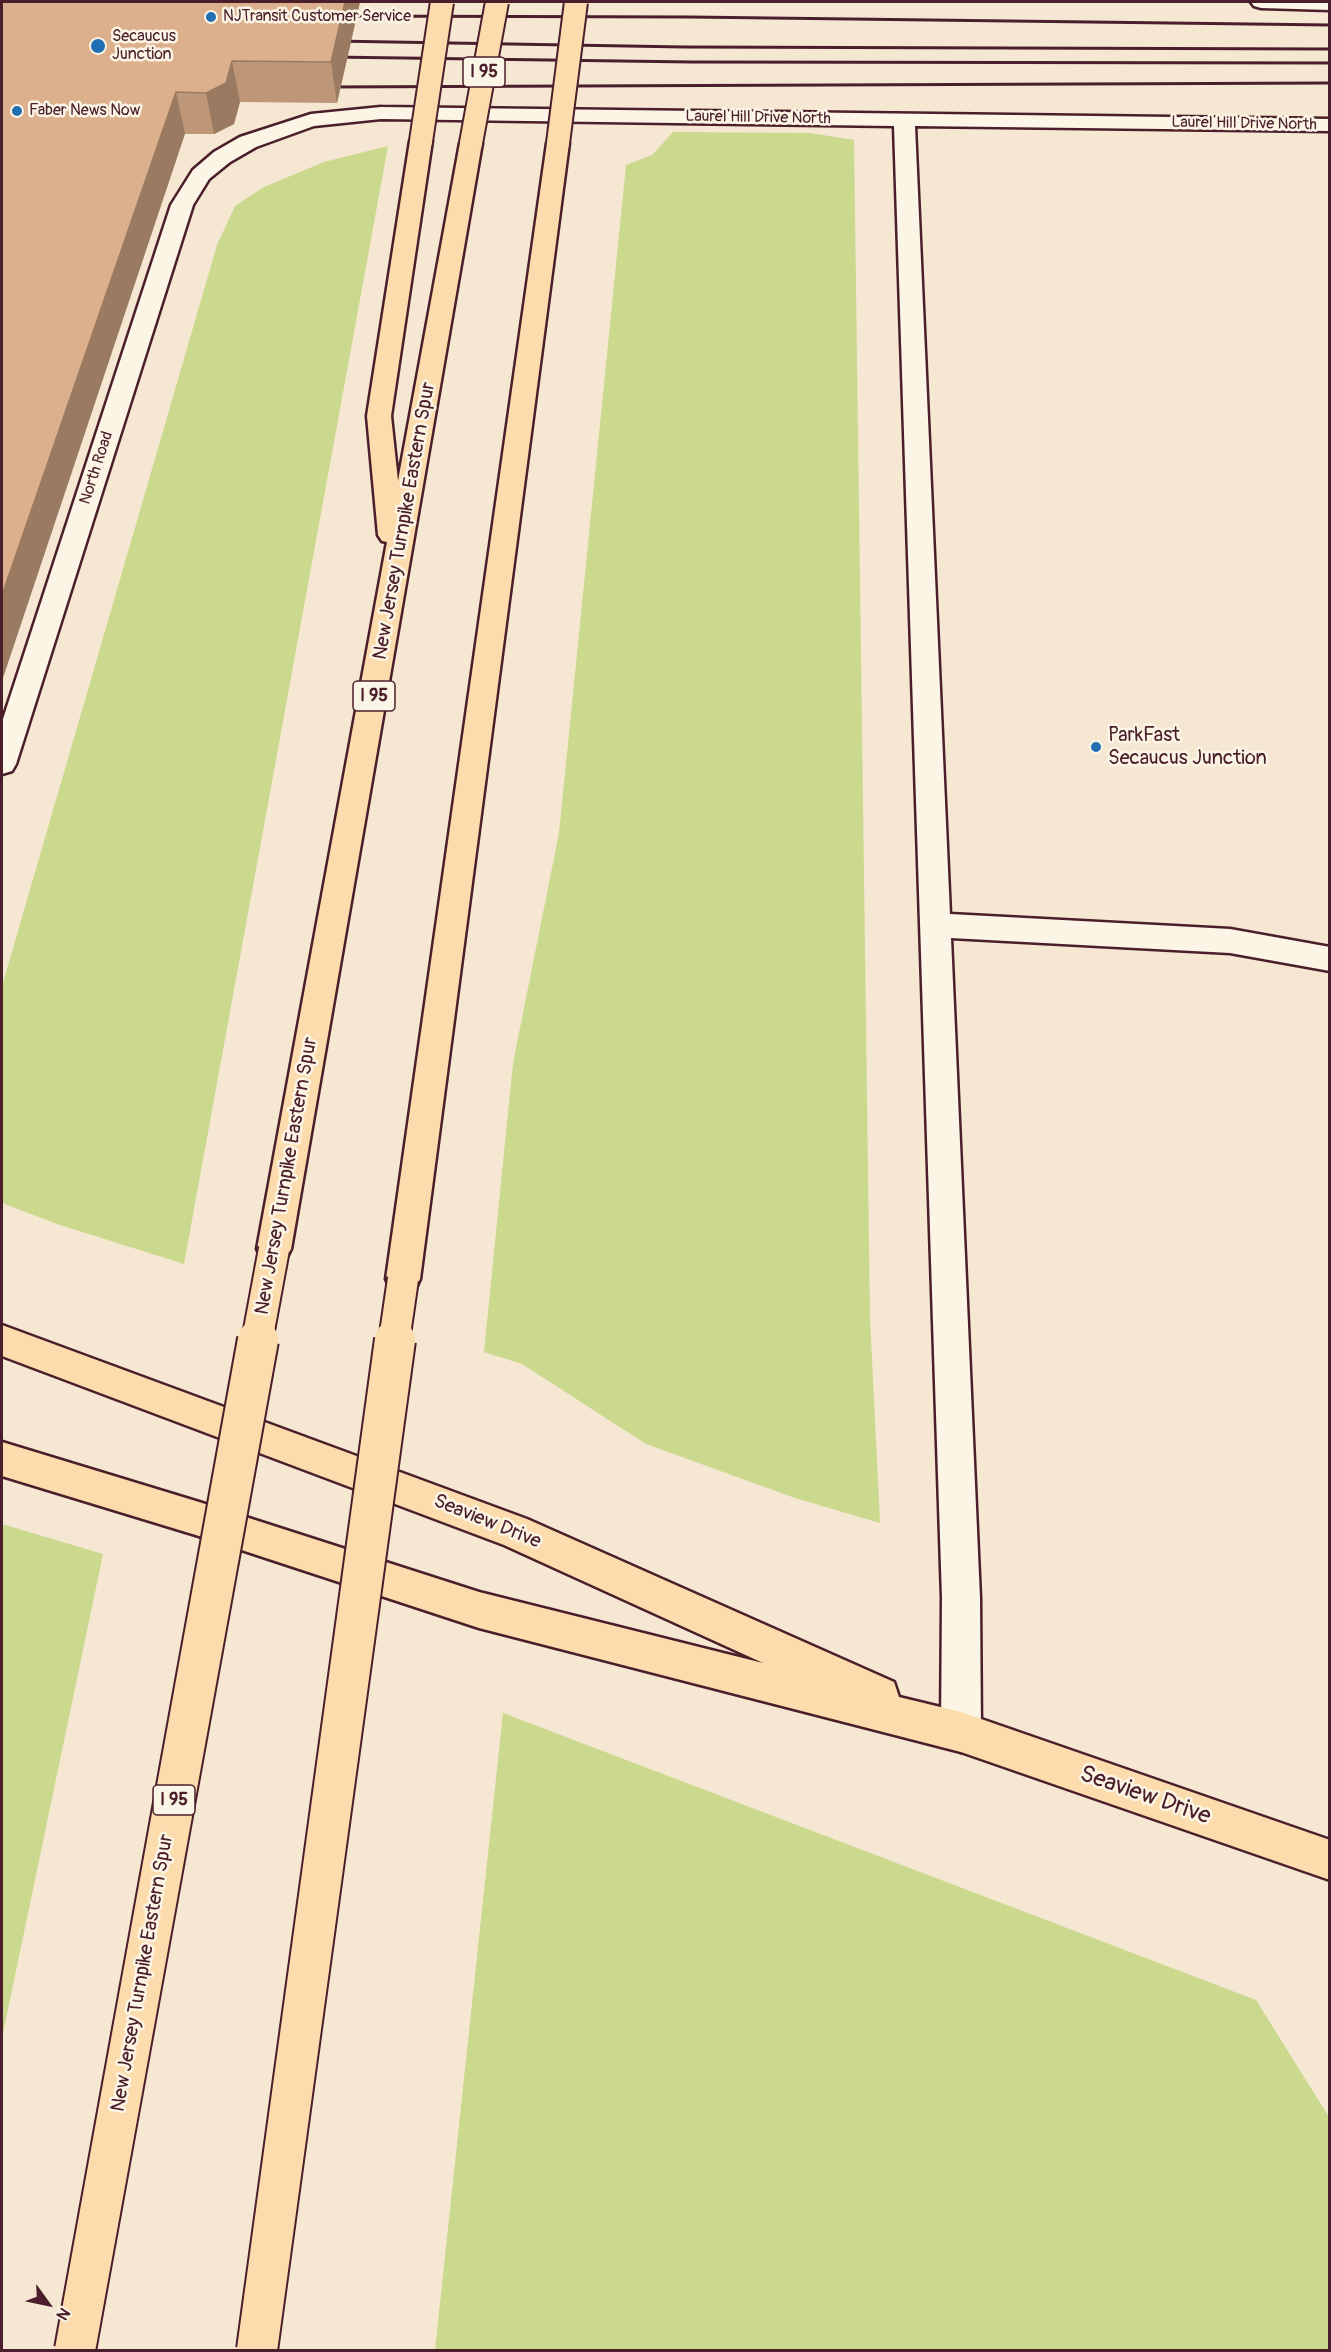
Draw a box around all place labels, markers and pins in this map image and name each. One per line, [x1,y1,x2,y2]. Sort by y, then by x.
place label: NJTransit Customer Service [223,7,411,27]
marker: NJTransit Customer Service [204,10,218,24]
place label: Secaucus Junction [112,27,176,65]
marker: Secaucus Junction [89,37,107,55]
place label: Faber News Now [29,101,140,121]
marker: Faber News Now [10,104,24,118]
place label: ParkFast Secaucus Junction [1108,724,1267,771]
marker: ParkFast Secaucus Junction [1089,740,1103,754]

